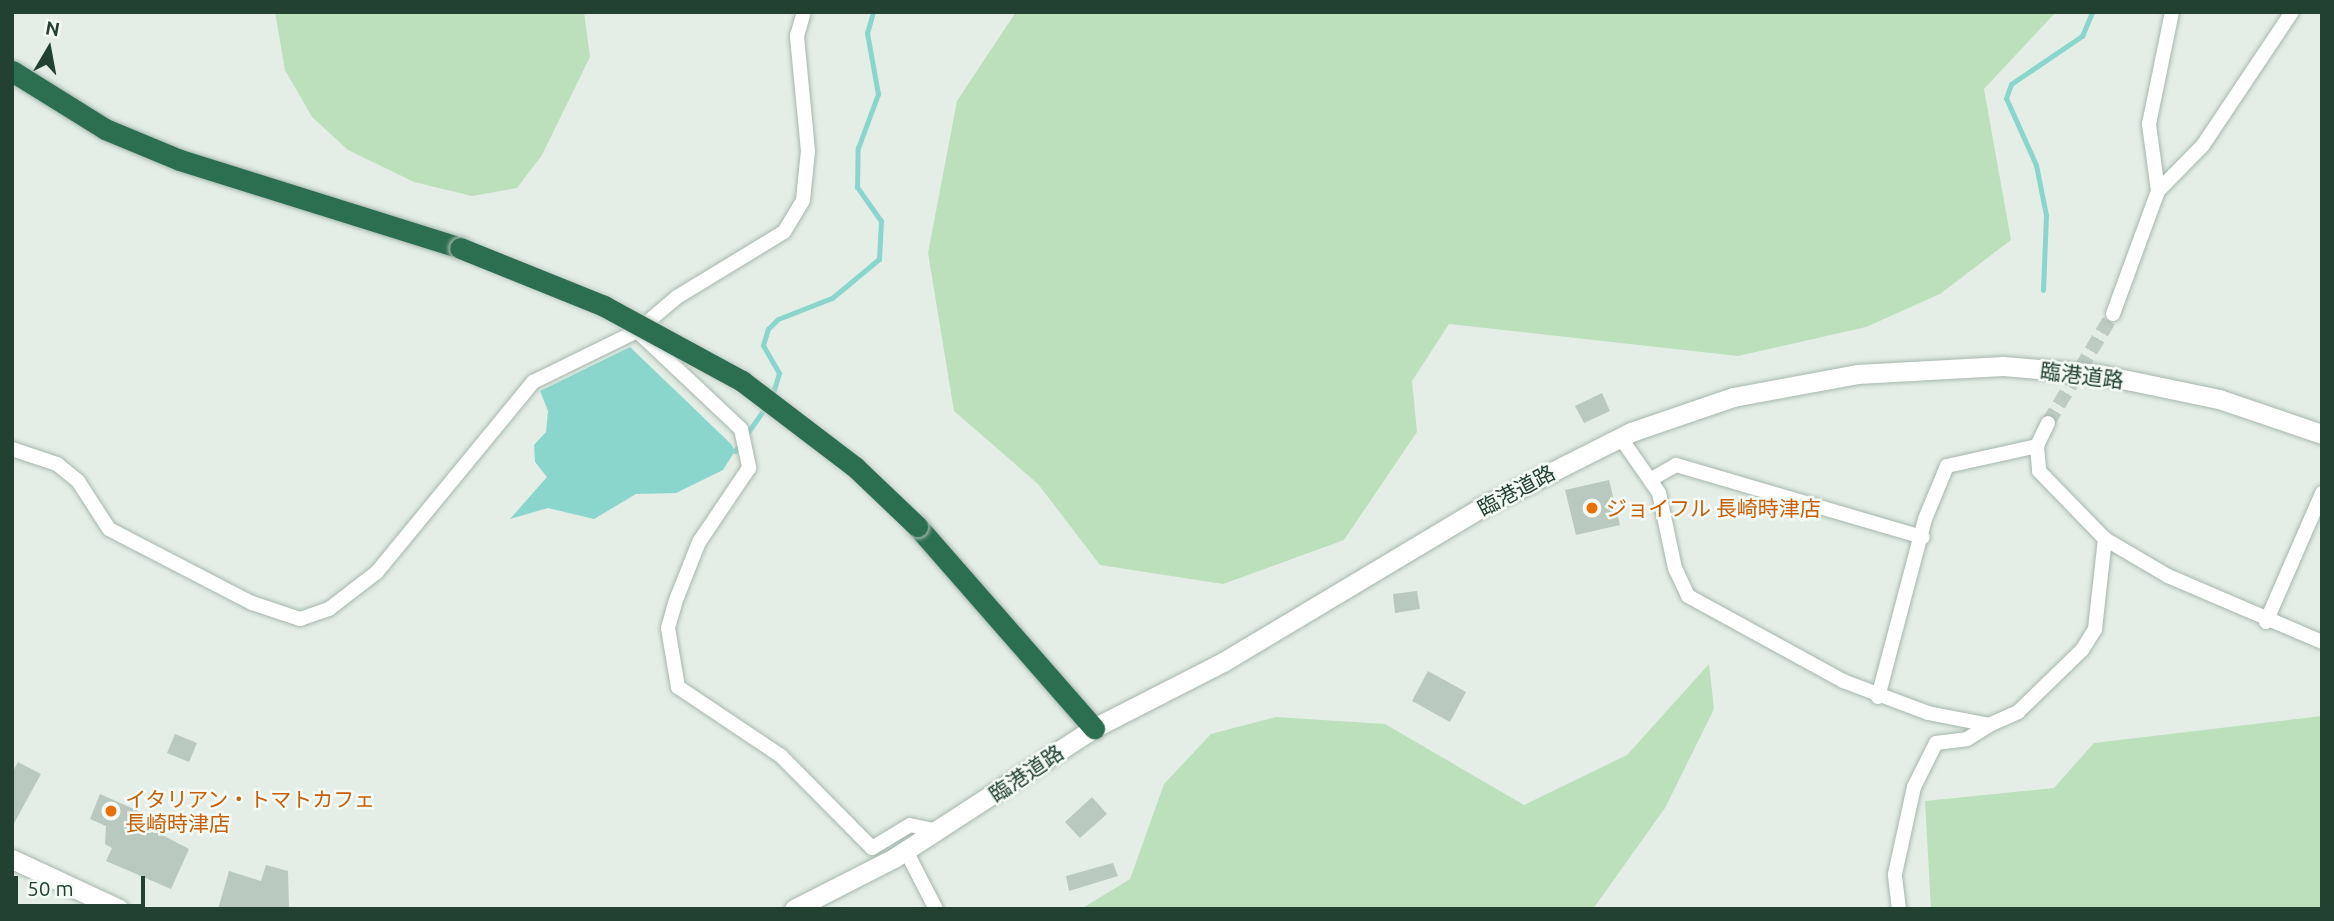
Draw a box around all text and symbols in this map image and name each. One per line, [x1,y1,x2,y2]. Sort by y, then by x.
north arrow [14,14,84,84]
text: N [44,16,62,40]
street label: 臨港道路 [2039,357,2125,393]
street label: 臨港道路 [1473,459,1559,521]
place label: ジョイフル 長崎時津店 [1606,495,1821,521]
marker: ジョイフル 長崎時津店 [1584,500,1600,516]
street label: 臨港道路 [984,739,1068,807]
place label: イタリアン・トマトカフェ 長崎時津店 [125,786,377,836]
marker: イタリアン・トマトカフェ 長崎時津店 [103,803,119,819]
scale bar [18,862,149,906]
text: 50 m [27,876,74,900]

